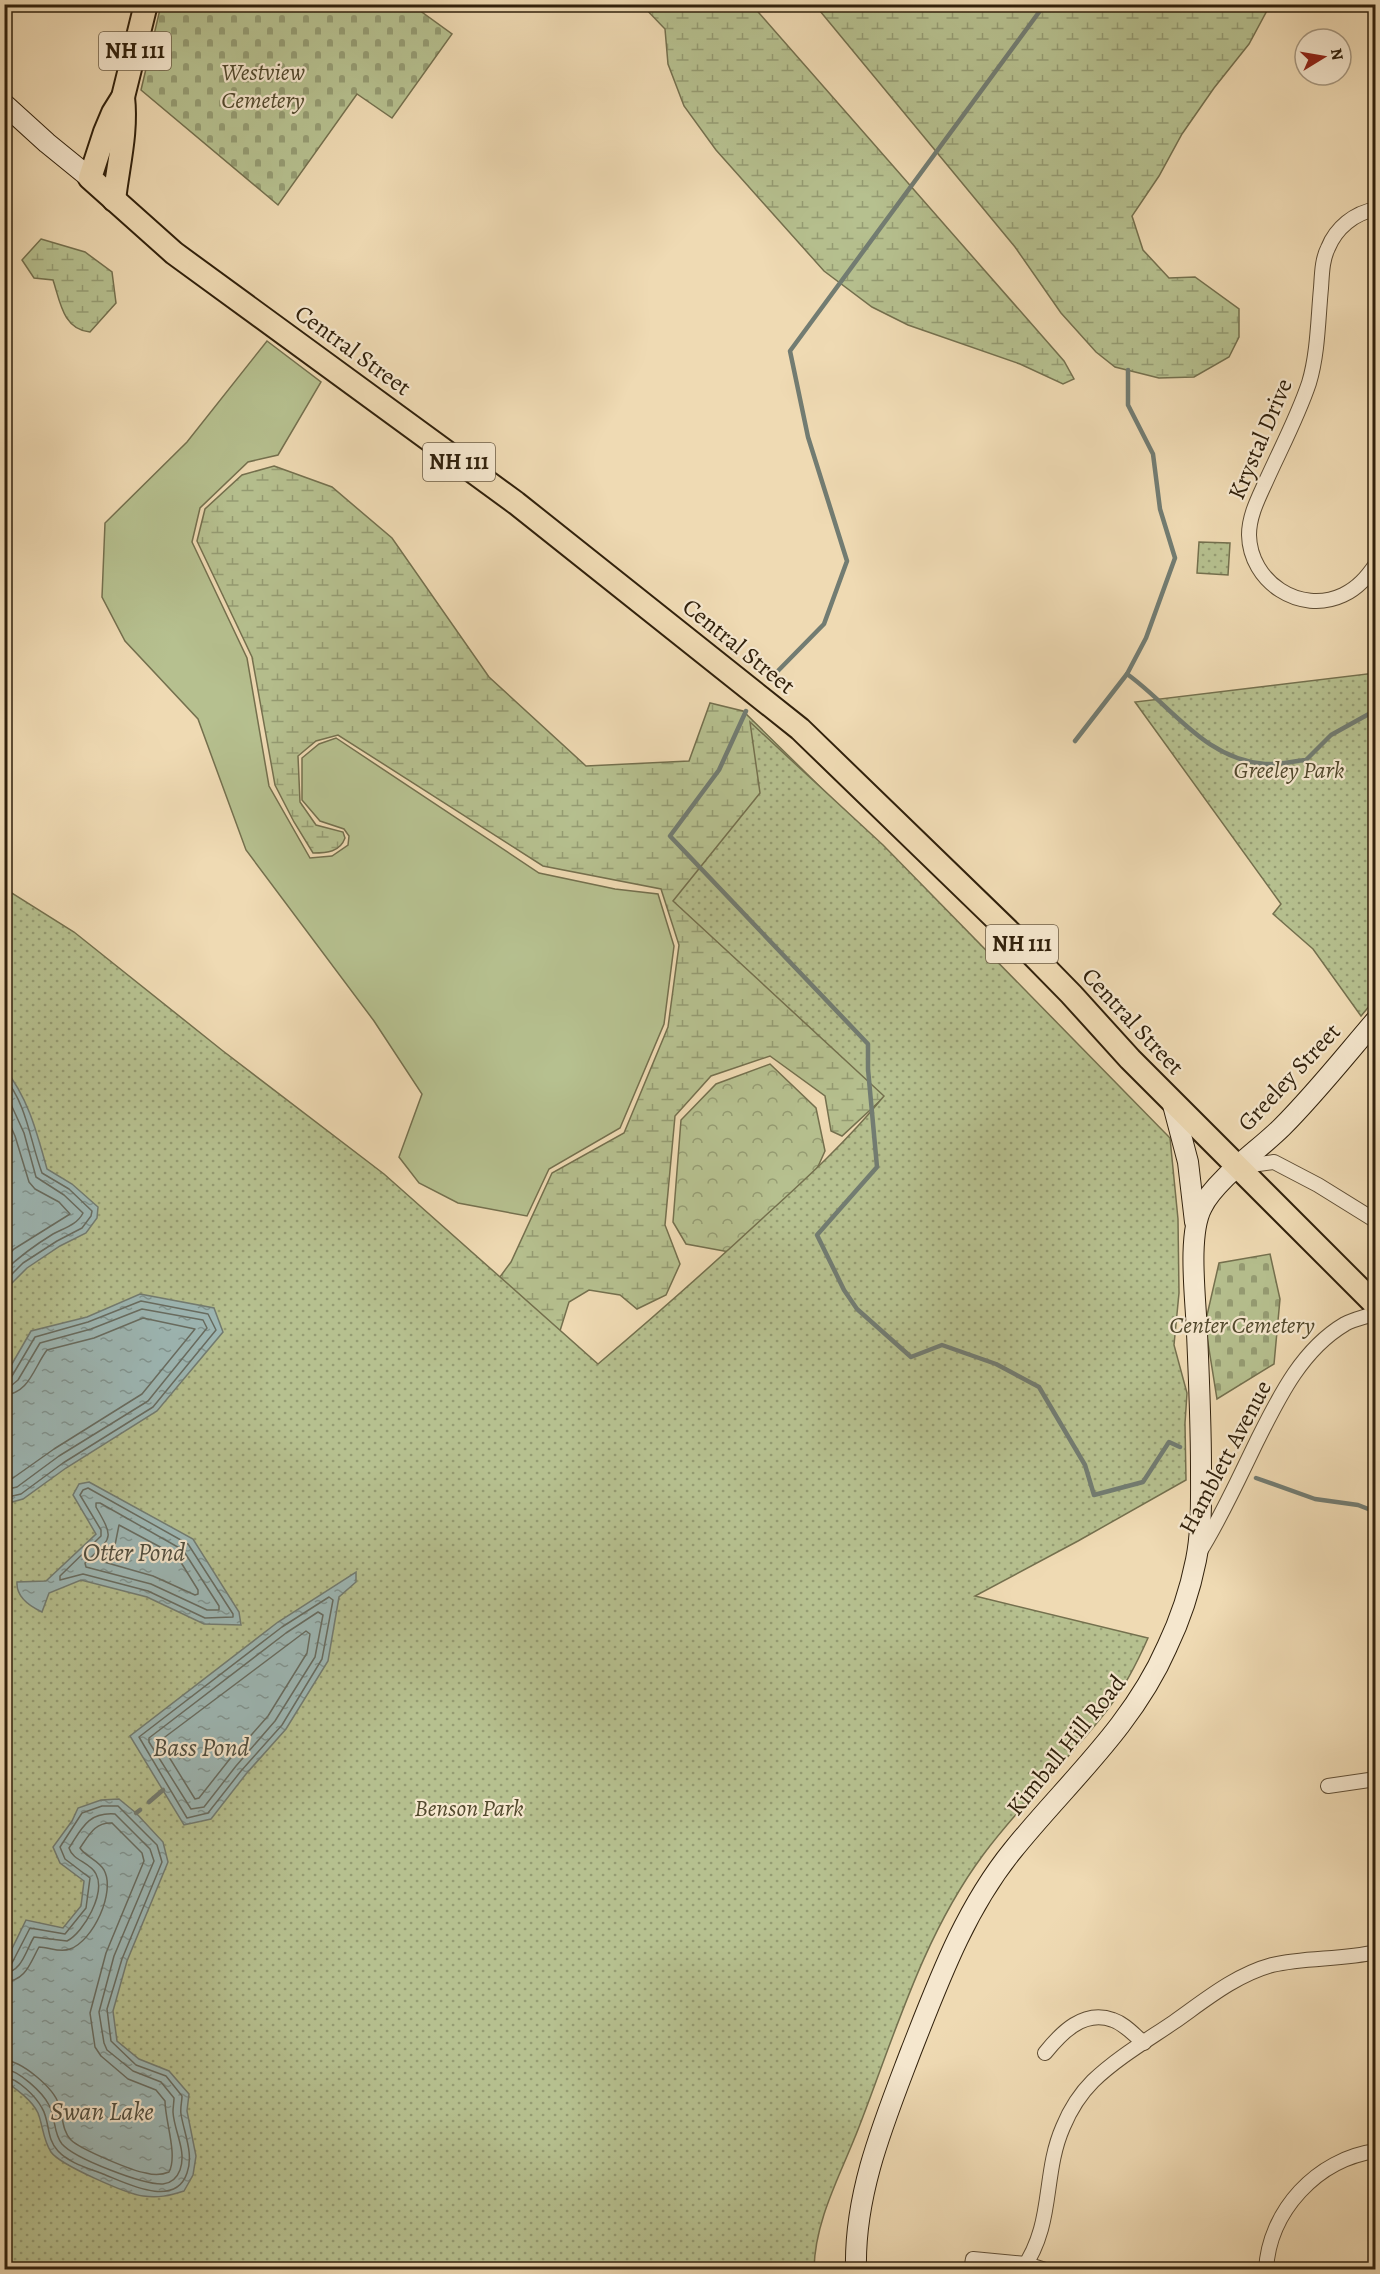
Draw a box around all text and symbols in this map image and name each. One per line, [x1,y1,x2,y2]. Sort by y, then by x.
north arrow [1293,27,1353,87]
road number: NH 111 [99,32,171,70]
text: N [1325,47,1349,62]
park label: Westview Cemetery [221,56,305,116]
street label: Central Street [289,297,418,403]
street label: Krystal Drive [1220,374,1300,504]
road number: NH 111 [423,443,495,481]
street label: Central Street [676,591,802,701]
park label: Greeley Park [1233,754,1345,786]
road number: NH 111 [986,925,1058,963]
street label: Central Street [1075,960,1191,1082]
street label: Greeley Street [1231,1016,1347,1138]
park label: Center Cemetery [1169,1309,1315,1341]
street label: Hamblett Avenue [1171,1375,1279,1539]
water label: Otter Pond [83,1535,185,1570]
street label: Kimball Hill Road [999,1668,1133,1822]
water label: Bass Pond [153,1730,249,1765]
park label: Benson Park [414,1792,524,1824]
water label: Swan Lake [50,2094,154,2129]

